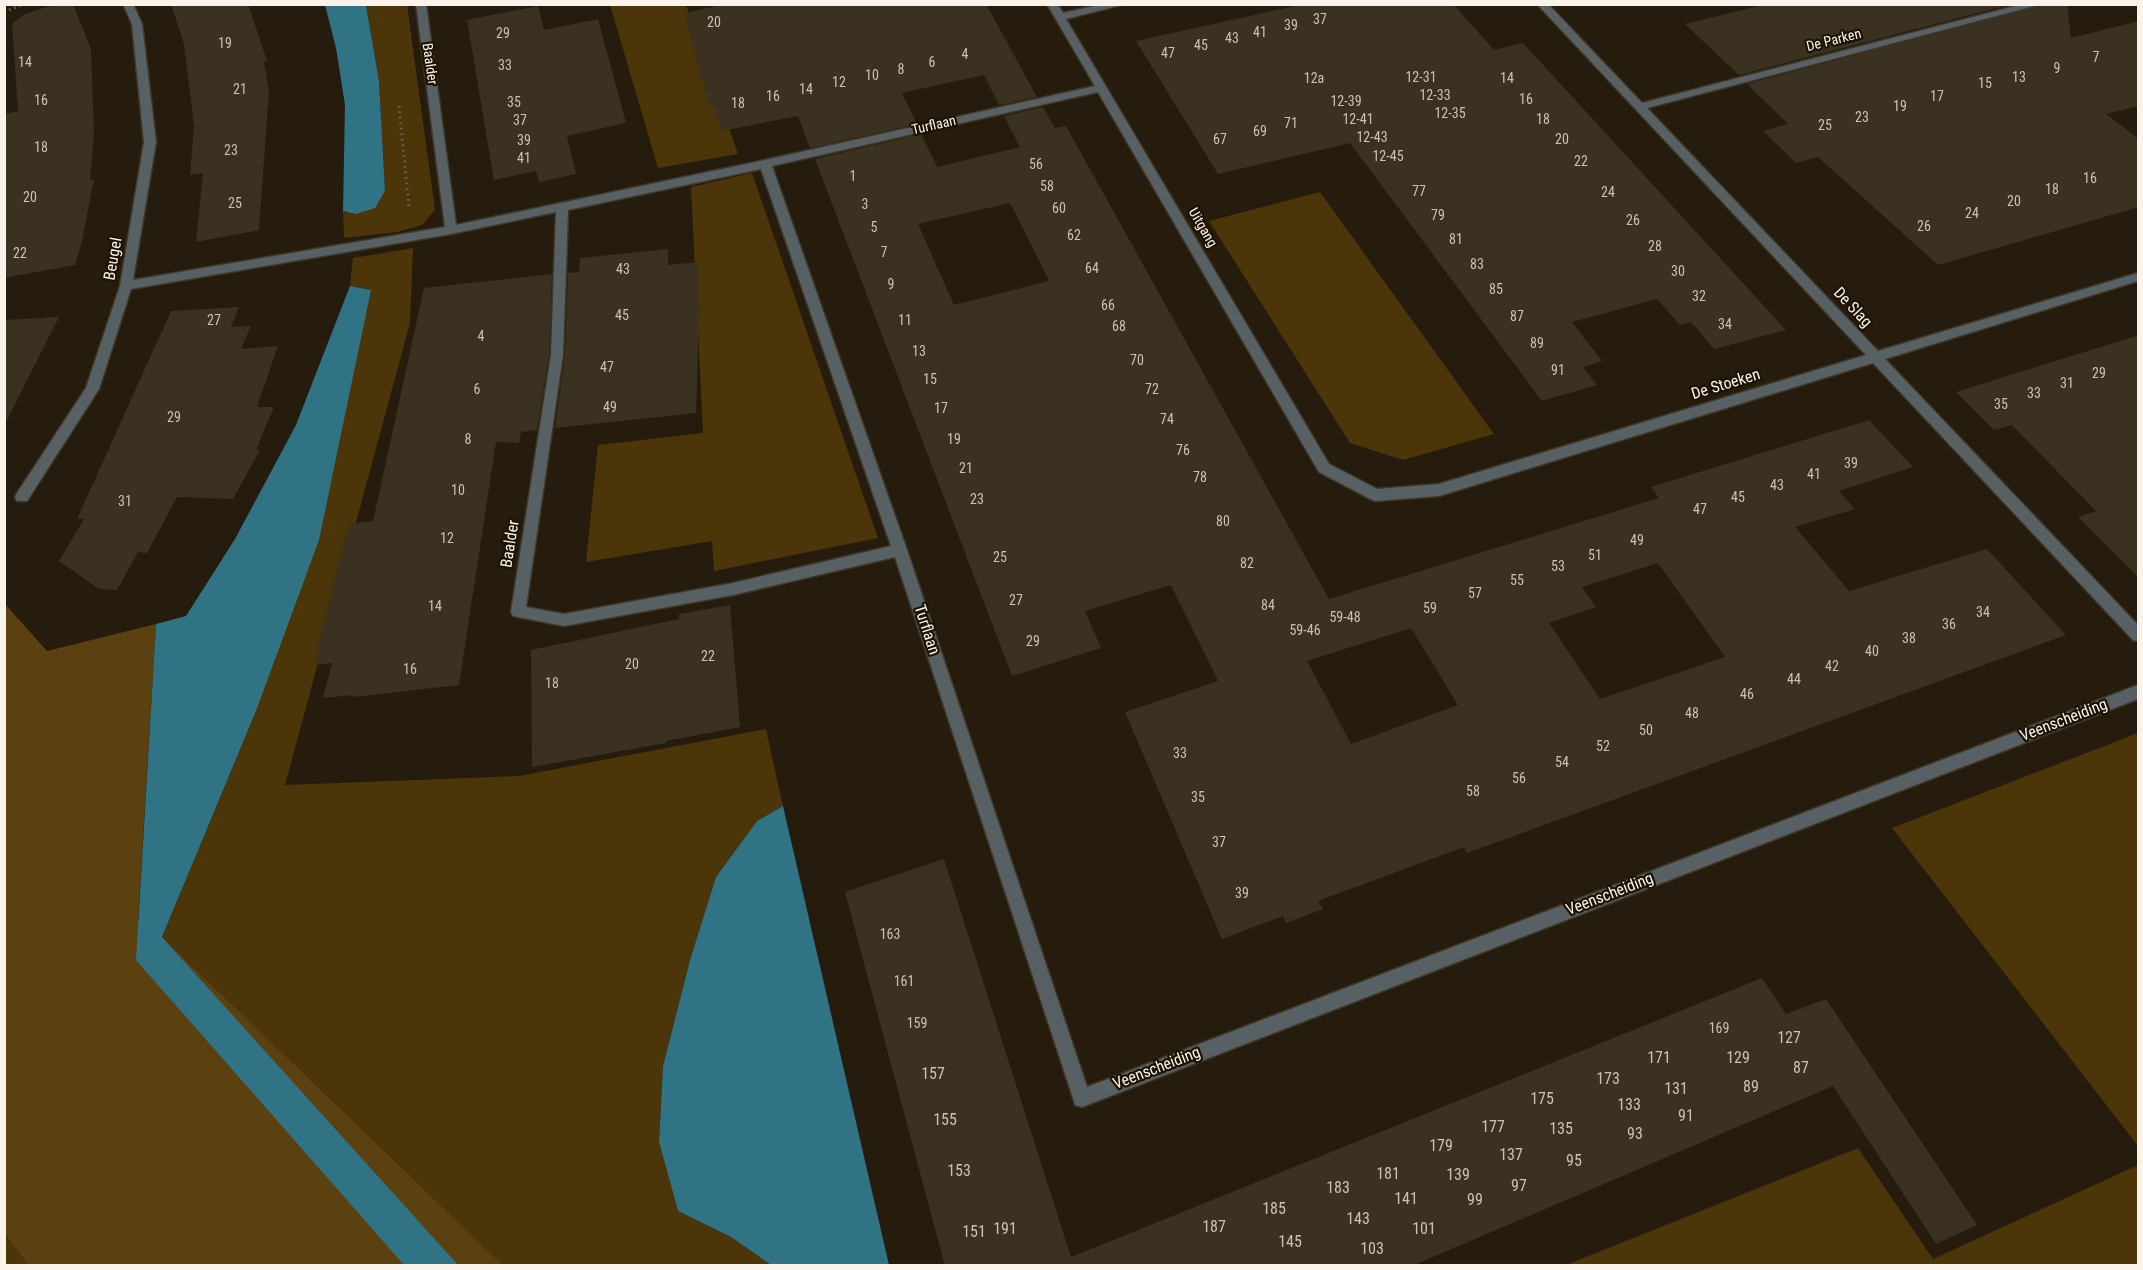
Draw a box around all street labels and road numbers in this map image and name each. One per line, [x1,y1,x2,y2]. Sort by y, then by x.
street label: De Parken [1805,26,1863,56]
street label: Baalder [418,42,440,86]
street label: Turflaan [910,113,958,139]
street label: Uitgang [1184,205,1220,251]
street label: Beugel [101,236,127,282]
street label: De Slag [1829,284,1875,332]
street label: De Stoeken [1689,365,1763,405]
street label: Baalder [498,519,524,569]
street label: Turflaan [909,603,943,657]
street label: Veenscheiding [2018,696,2110,746]
street label: Veenscheiding [1564,870,1656,920]
street label: Veenscheiding [1111,1044,1203,1094]

